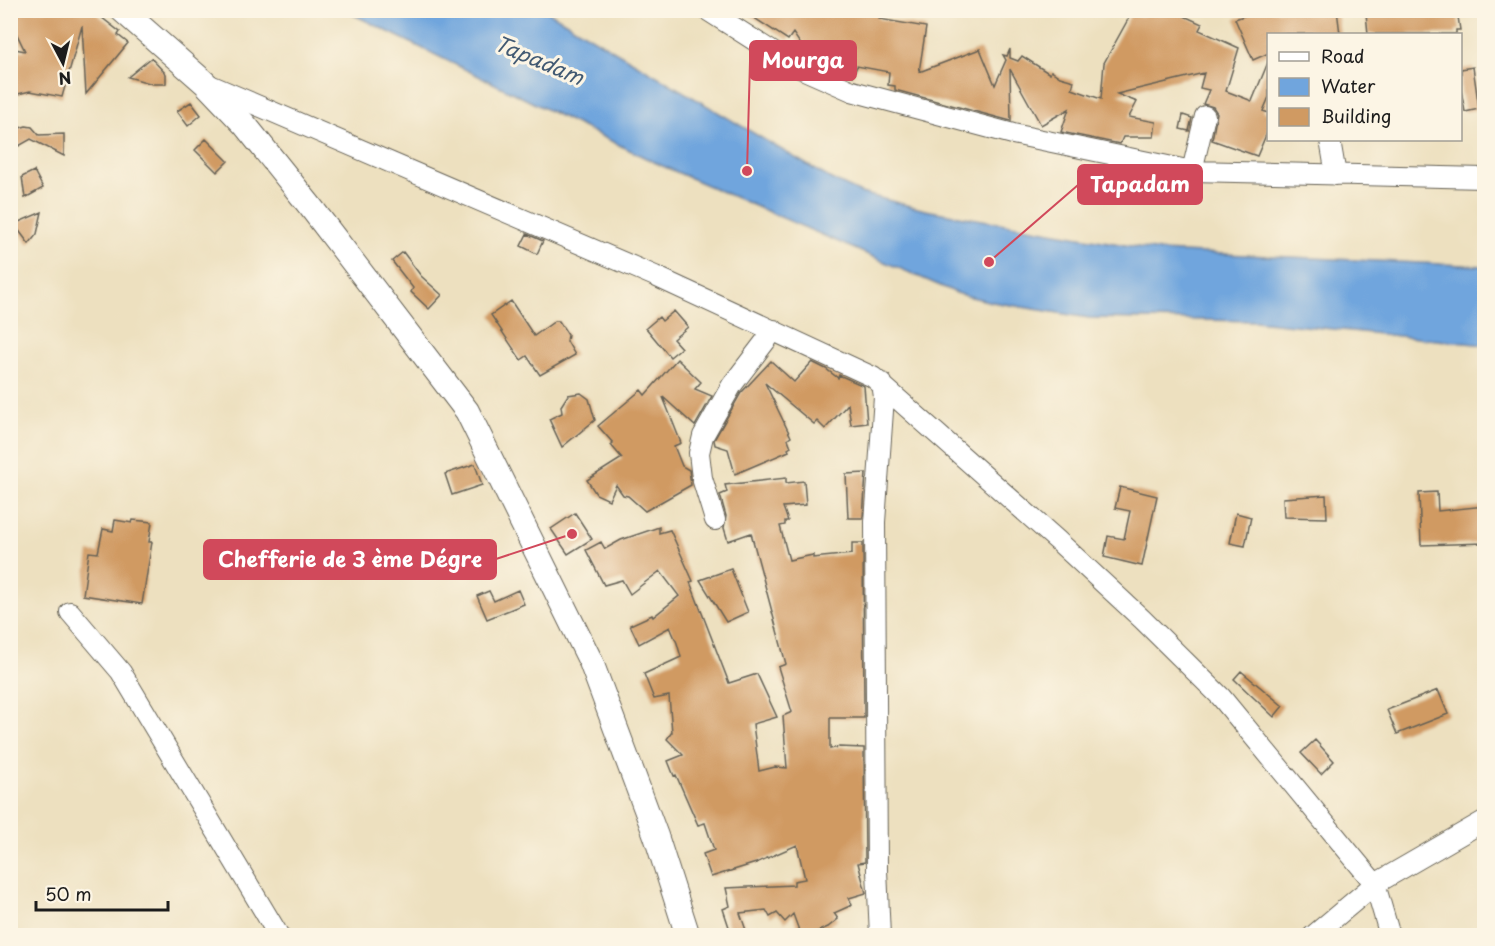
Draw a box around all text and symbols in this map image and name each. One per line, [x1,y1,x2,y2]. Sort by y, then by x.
water label: Tapadam [490,26,590,93]
north arrow [33,33,93,93]
legend [1267,33,1462,141]
callout: Mourga [750,41,856,80]
text: Road [1321,42,1365,69]
text: Mourga [762,43,844,75]
text: N [57,66,73,92]
text: Water [1321,72,1376,99]
text: Building [1321,102,1391,129]
callout: Tapadam [1078,165,1202,204]
text: Tapadam [1090,167,1190,199]
callout: Chefferie de 3 ème Dégre [204,540,496,579]
text: Chefferie de 3 ème Dégre [218,542,482,574]
scale bar [36,874,168,912]
text: 50 m [45,880,92,907]

